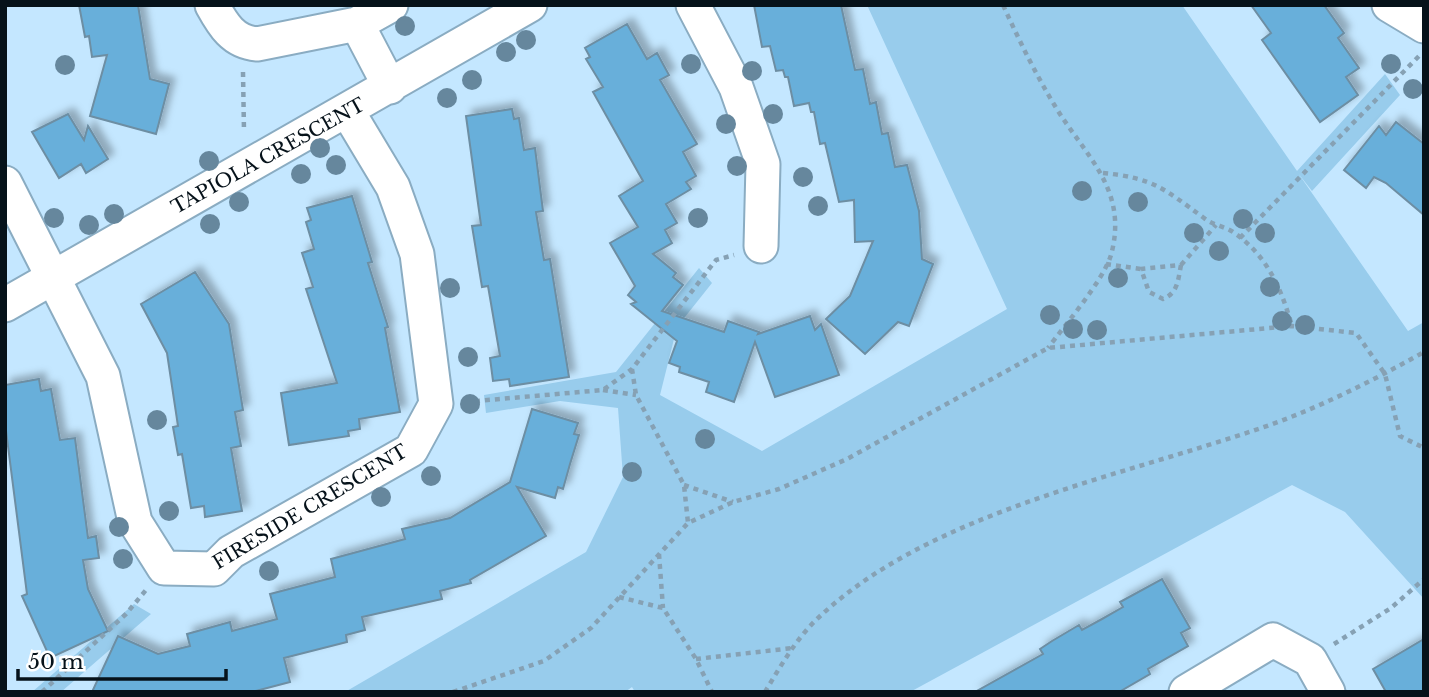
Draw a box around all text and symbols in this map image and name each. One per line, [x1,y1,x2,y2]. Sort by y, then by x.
street label: TAPIOLA CRESCENT [167,93,369,219]
street label: FIRESIDE CRESCENT [208,440,412,574]
scale bar [18,638,226,682]
text: 50 m [28,649,84,675]

